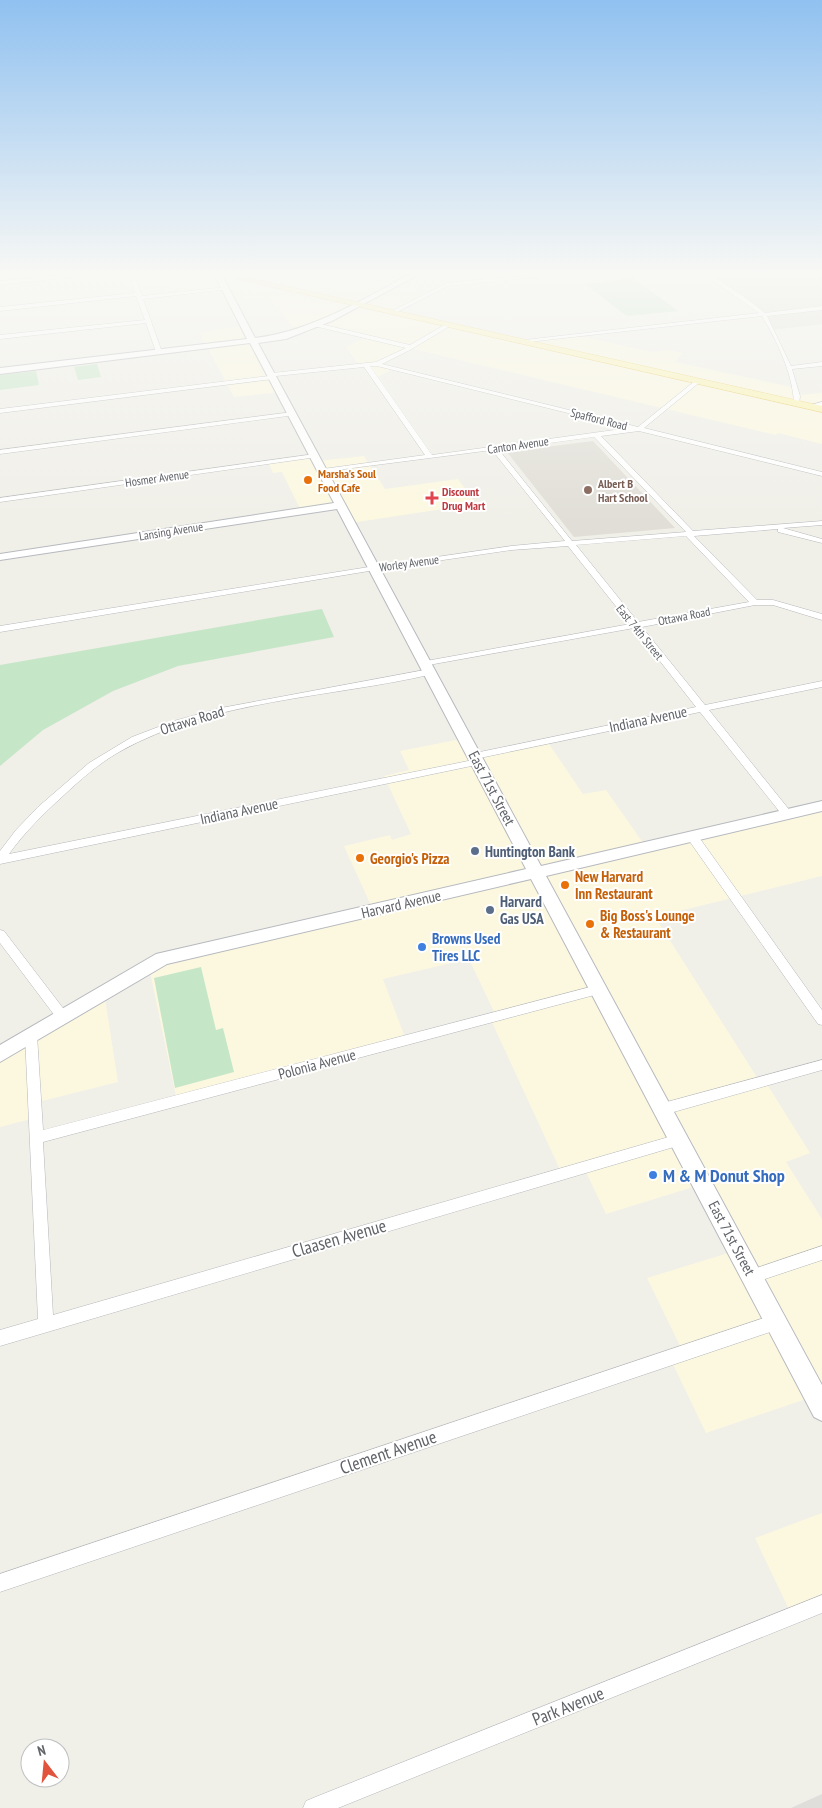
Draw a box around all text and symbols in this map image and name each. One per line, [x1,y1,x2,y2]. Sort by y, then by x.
street label: Spafford Road [569,405,629,433]
street label: Canton Avenue [486,433,550,457]
street label: Hosmer Avenue [124,466,190,490]
place label: Marsha's Soul Food Cafe [318,466,376,495]
marker: Marsha's Soul Food Cafe [302,474,314,486]
place label: Albert B Hart School [597,476,648,505]
place label: Discount Drug Mart [442,484,486,513]
marker: Albert B Hart School [582,484,594,496]
marker: Discount Drug Mart [426,492,438,504]
street label: Lansing Avenue [138,519,204,543]
street label: Worley Avenue [378,551,440,575]
street label: East 74th Street [613,601,667,663]
street label: Ottawa Road [657,604,711,628]
street label: Ottawa Road [158,701,226,739]
street label: Indiana Avenue [607,701,689,737]
street label: East 71st Street [464,747,520,829]
street label: Indiana Avenue [198,793,280,829]
place label: Huntington Bank [485,842,576,861]
marker: Huntington Bank [469,845,481,857]
place label: Georgio's Pizza [370,849,450,868]
marker: Georgio's Pizza [354,852,366,864]
place label: New Harvard Inn Restaurant [575,867,653,903]
marker: New Harvard Inn Restaurant [559,879,571,891]
street label: Harvard Avenue [359,886,443,922]
place label: Harvard Gas USA [500,892,544,928]
marker: Harvard Gas USA [484,904,496,916]
place label: Big Boss's Lounge & Restaurant [600,906,695,942]
marker: Big Boss's Lounge & Restaurant [584,918,596,930]
place label: Browns Used Tires LLC [432,929,501,965]
marker: Browns Used Tires LLC [416,941,428,953]
street label: Polonia Avenue [276,1045,358,1083]
place label: M & M Donut Shop [663,1164,785,1187]
marker: M & M Donut Shop [647,1169,659,1181]
street label: East 71st Street [704,1197,760,1279]
street label: Claasen Avenue [289,1214,389,1262]
street label: Clement Avenue [337,1425,439,1479]
street label: Park Avenue [529,1681,607,1731]
north arrow [20,1738,70,1788]
text: N [35,1741,48,1760]

